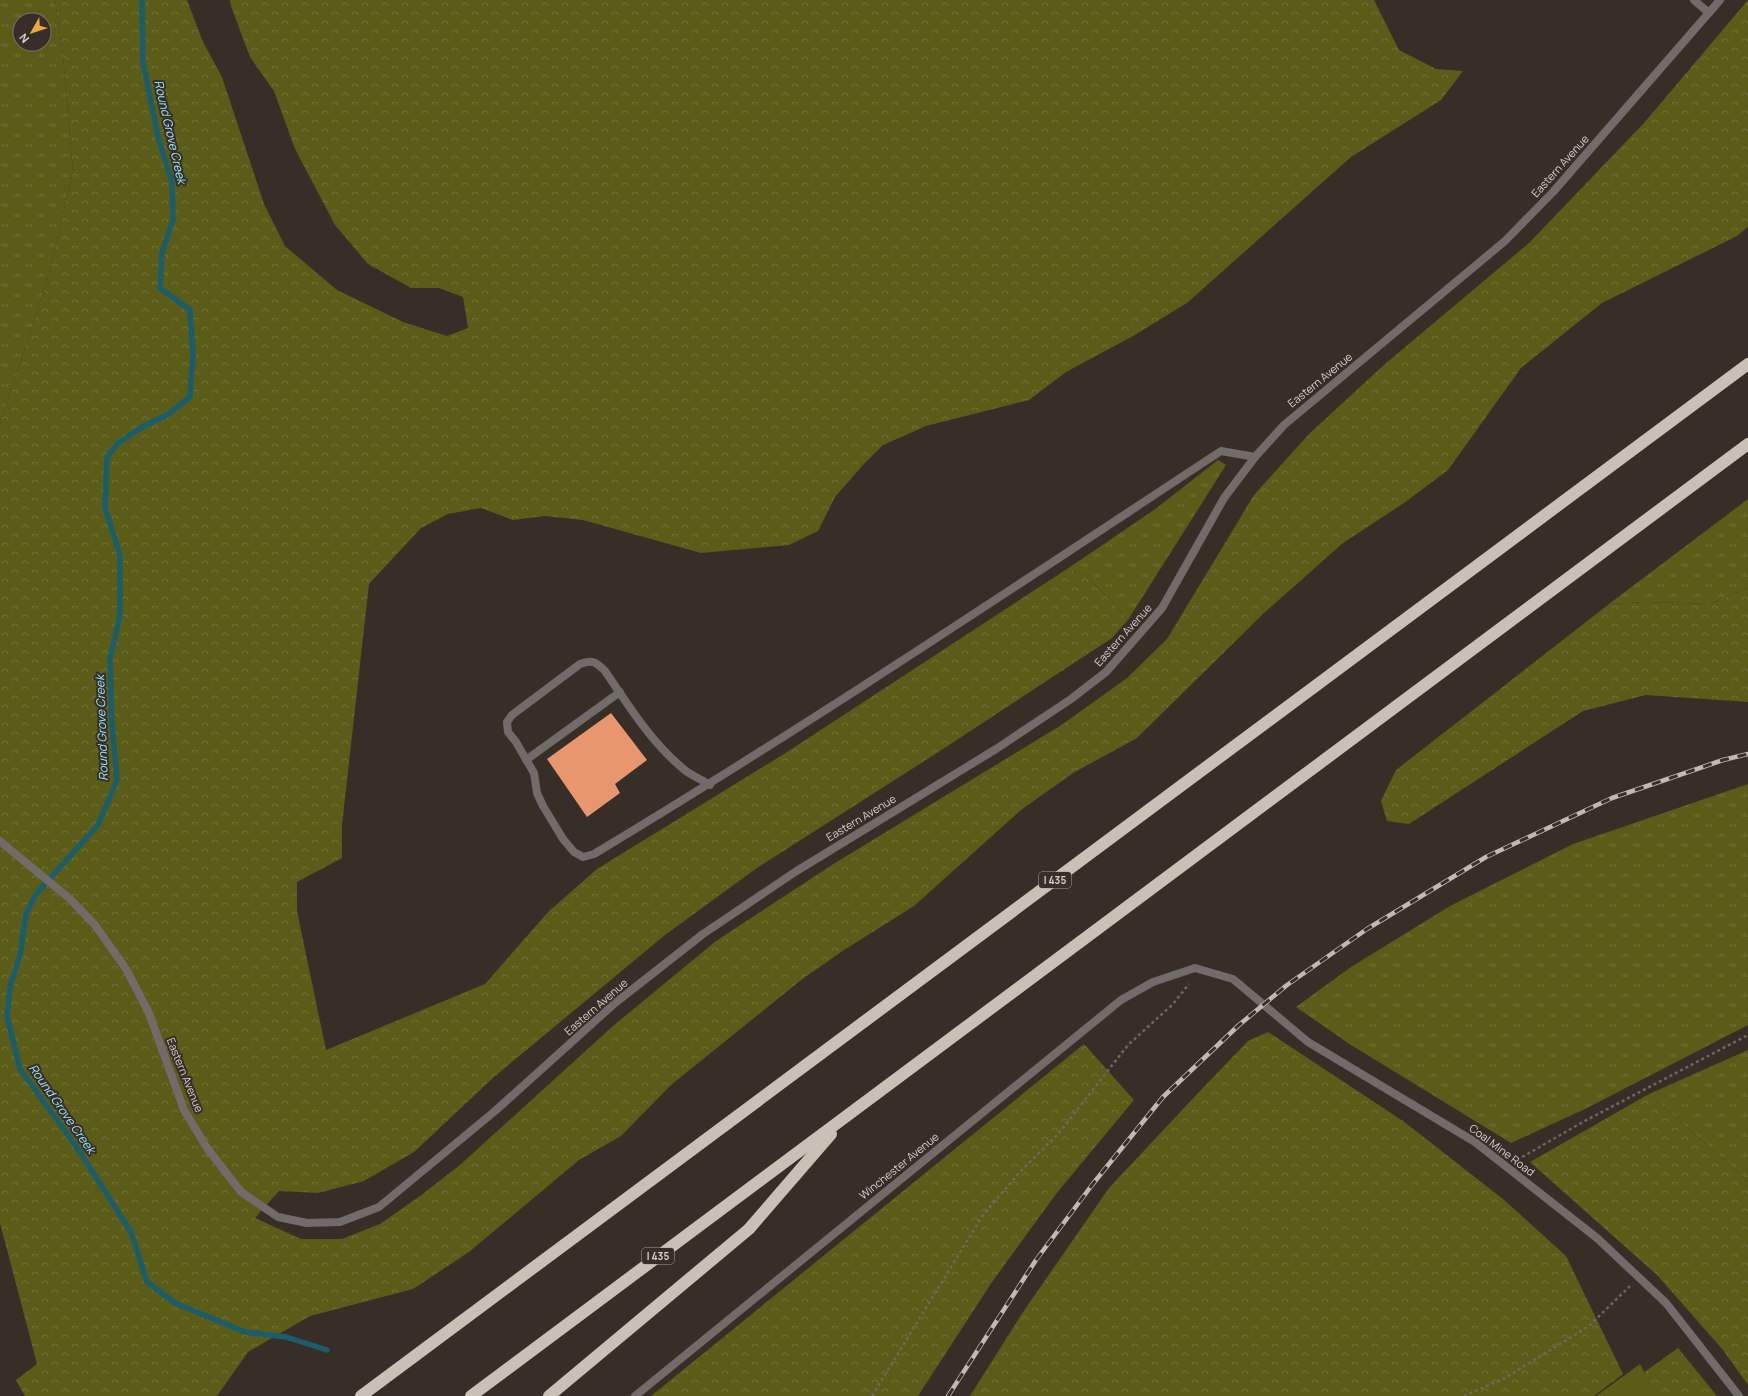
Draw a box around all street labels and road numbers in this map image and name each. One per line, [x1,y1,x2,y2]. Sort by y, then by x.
street label: Eastern Avenue [1528,131,1592,200]
street label: Eastern Avenue [1284,349,1356,410]
street label: Eastern Avenue [1091,600,1155,669]
street label: Eastern Avenue [823,790,899,844]
road number: I 435 [1039,872,1071,888]
street label: Eastern Avenue [561,975,631,1038]
street label: Eastern Avenue [164,1035,207,1115]
street label: Coal Mine Road [1467,1120,1538,1179]
street label: Winchester Avenue [856,1128,942,1202]
road number: I 435 [642,1248,674,1264]

